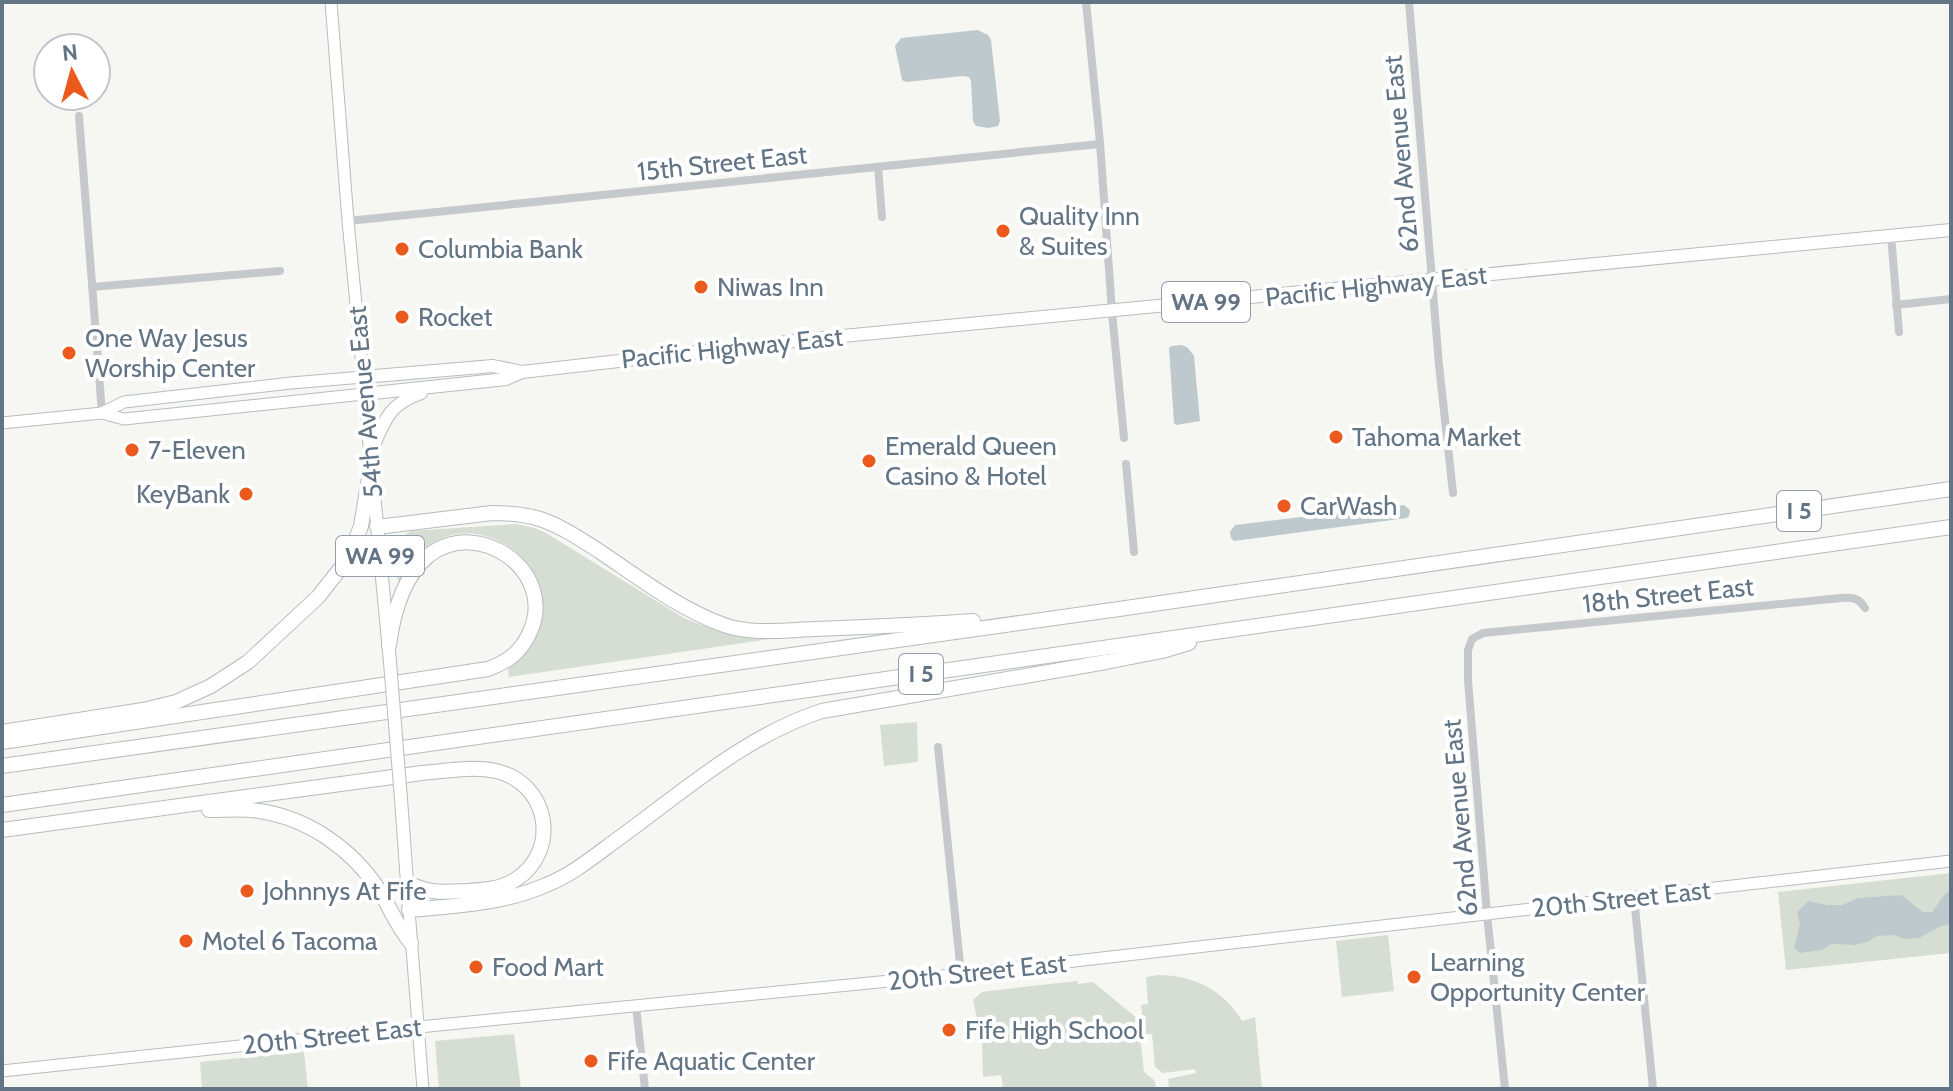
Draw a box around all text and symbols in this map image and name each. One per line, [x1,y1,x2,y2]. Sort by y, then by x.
north arrow [32,32,112,112]
text: N [61,38,79,67]
street label: 62nd Avenue East [1376,54,1426,254]
street label: 15th Street East [636,138,809,188]
place label: Quality Inn & Suites [1019,200,1140,262]
marker: Quality Inn & Suites [994,222,1012,240]
place label: Columbia Bank [418,233,583,265]
marker: Columbia Bank [393,240,411,258]
street label: Pacific Highway East [1264,258,1489,314]
place label: Niwas Inn [717,271,824,303]
marker: Niwas Inn [692,278,710,296]
road number: WA 99 [1162,282,1250,322]
place label: Rocket [418,301,493,333]
street label: 54th Avenue East [341,304,389,499]
marker: Rocket [393,308,411,326]
street label: Pacific Highway East [620,320,845,376]
place label: One Way Jesus Worship Center [85,322,256,384]
marker: One Way Jesus Worship Center [60,344,78,362]
place label: Tahoma Market [1352,421,1521,453]
marker: Tahoma Market [1327,428,1345,446]
place label: Emerald Queen Casino & Hotel [885,430,1057,492]
place label: 7-Eleven [148,434,246,466]
marker: 7-Eleven [123,441,141,459]
marker: Emerald Queen Casino & Hotel [860,452,878,470]
place label: KeyBank [136,478,230,510]
marker: KeyBank [237,485,255,503]
place label: CarWash [1300,490,1397,522]
road number: I 5 [1777,491,1821,531]
marker: CarWash [1275,497,1293,515]
road number: WA 99 [336,536,424,576]
street label: 18th Street East [1581,570,1755,620]
road number: I 5 [899,654,943,694]
street label: 62nd Avenue East [1435,718,1485,918]
street label: 20th Street East [1530,874,1712,924]
place label: Johnnys At Fife [262,875,427,907]
marker: Johnnys At Fife [238,882,256,900]
place label: Motel 6 Tacoma [202,925,378,957]
marker: Motel 6 Tacoma [177,932,195,950]
place label: Learning Opportunity Center [1430,946,1646,1008]
street label: 20th Street East [886,947,1068,997]
place label: Food Mart [492,951,604,983]
marker: Food Mart [467,958,485,976]
marker: Learning Opportunity Center [1405,968,1423,986]
street label: 20th Street East [241,1011,423,1061]
place label: Fife High School [965,1014,1144,1046]
marker: Fife High School [940,1021,958,1039]
place label: Fife Aquatic Center [607,1045,816,1077]
marker: Fife Aquatic Center [582,1052,600,1070]

